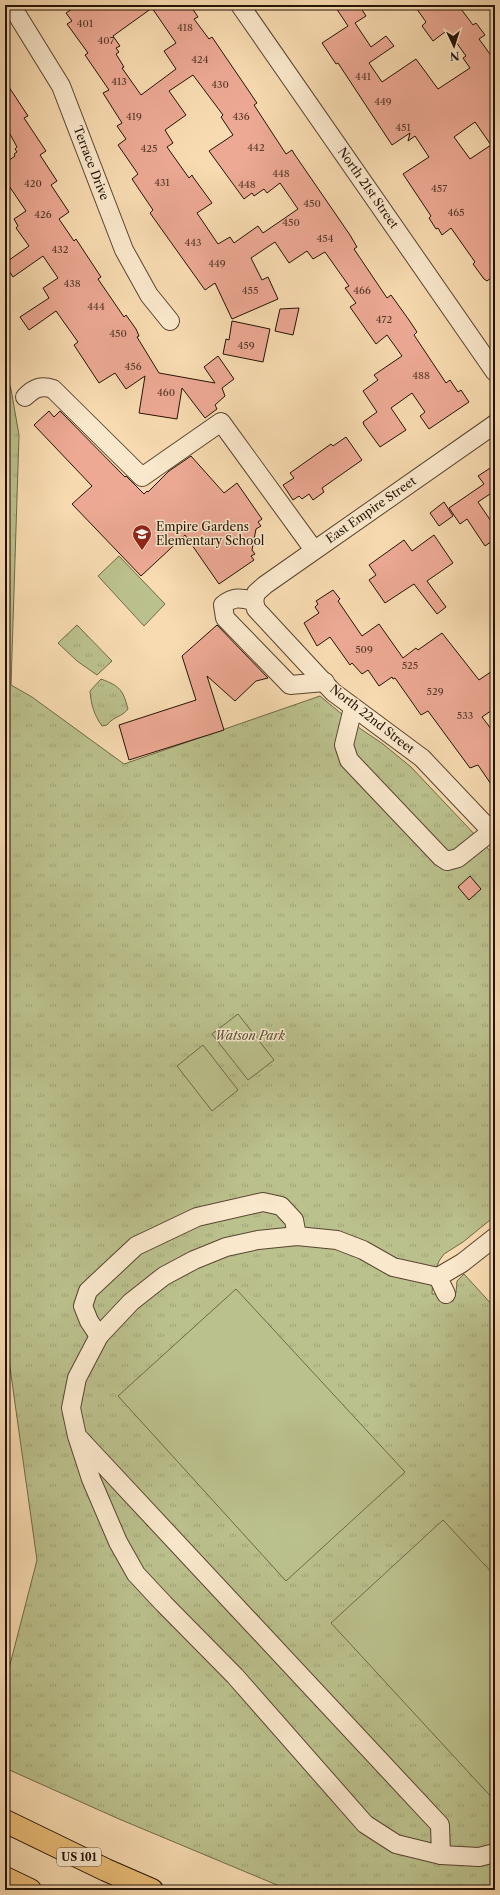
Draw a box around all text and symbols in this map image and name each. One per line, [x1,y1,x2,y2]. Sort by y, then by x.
house number: 401 [77,17,94,30]
house number: 418 [177,21,193,34]
north arrow [434,26,474,66]
house number: 407 [97,34,115,47]
text: N [449,49,460,63]
house number: 424 [191,53,209,66]
house number: 441 [355,70,372,83]
house number: 413 [111,75,127,88]
house number: 430 [211,78,229,91]
house number: 449 [374,95,392,108]
house number: 419 [126,110,142,123]
house number: 436 [232,110,250,123]
house number: 451 [395,121,411,134]
street label: Terrace Drive [70,124,113,202]
house number: 442 [247,141,265,154]
house number: 425 [141,142,157,155]
street label: North 21st Street [335,144,402,232]
house number: 448 [272,167,290,180]
house number: 431 [154,176,171,189]
house number: 420 [24,177,42,190]
house number: 448 [238,178,256,191]
house number: 457 [431,182,447,195]
house number: 450 [303,197,321,210]
house number: 465 [447,206,465,219]
house number: 426 [34,208,52,221]
house number: 450 [282,216,300,229]
house number: 454 [317,232,334,245]
house number: 443 [184,236,202,249]
house number: 432 [51,243,69,256]
house number: 449 [208,257,226,270]
house number: 438 [63,277,81,290]
house number: 455 [242,284,258,297]
house number: 466 [353,284,371,297]
house number: 444 [87,300,105,313]
house number: 472 [376,313,392,326]
house number: 450 [109,327,127,340]
house number: 459 [237,339,255,352]
house number: 456 [124,360,142,373]
house number: 488 [412,369,430,382]
house number: 460 [157,386,175,399]
street label: East Empire Street [323,472,419,546]
place label: Empire Gardens Elementary School [156,519,265,548]
school or university icon: Empire Gardens Elementary School [131,523,153,551]
house number: 509 [355,643,373,656]
house number: 525 [402,659,418,672]
street label: North 22nd Street [327,681,418,757]
house number: 529 [426,685,444,698]
house number: 533 [457,709,473,722]
park label: Watson Park [215,1028,286,1043]
road number: US 101 [57,1848,101,1866]

